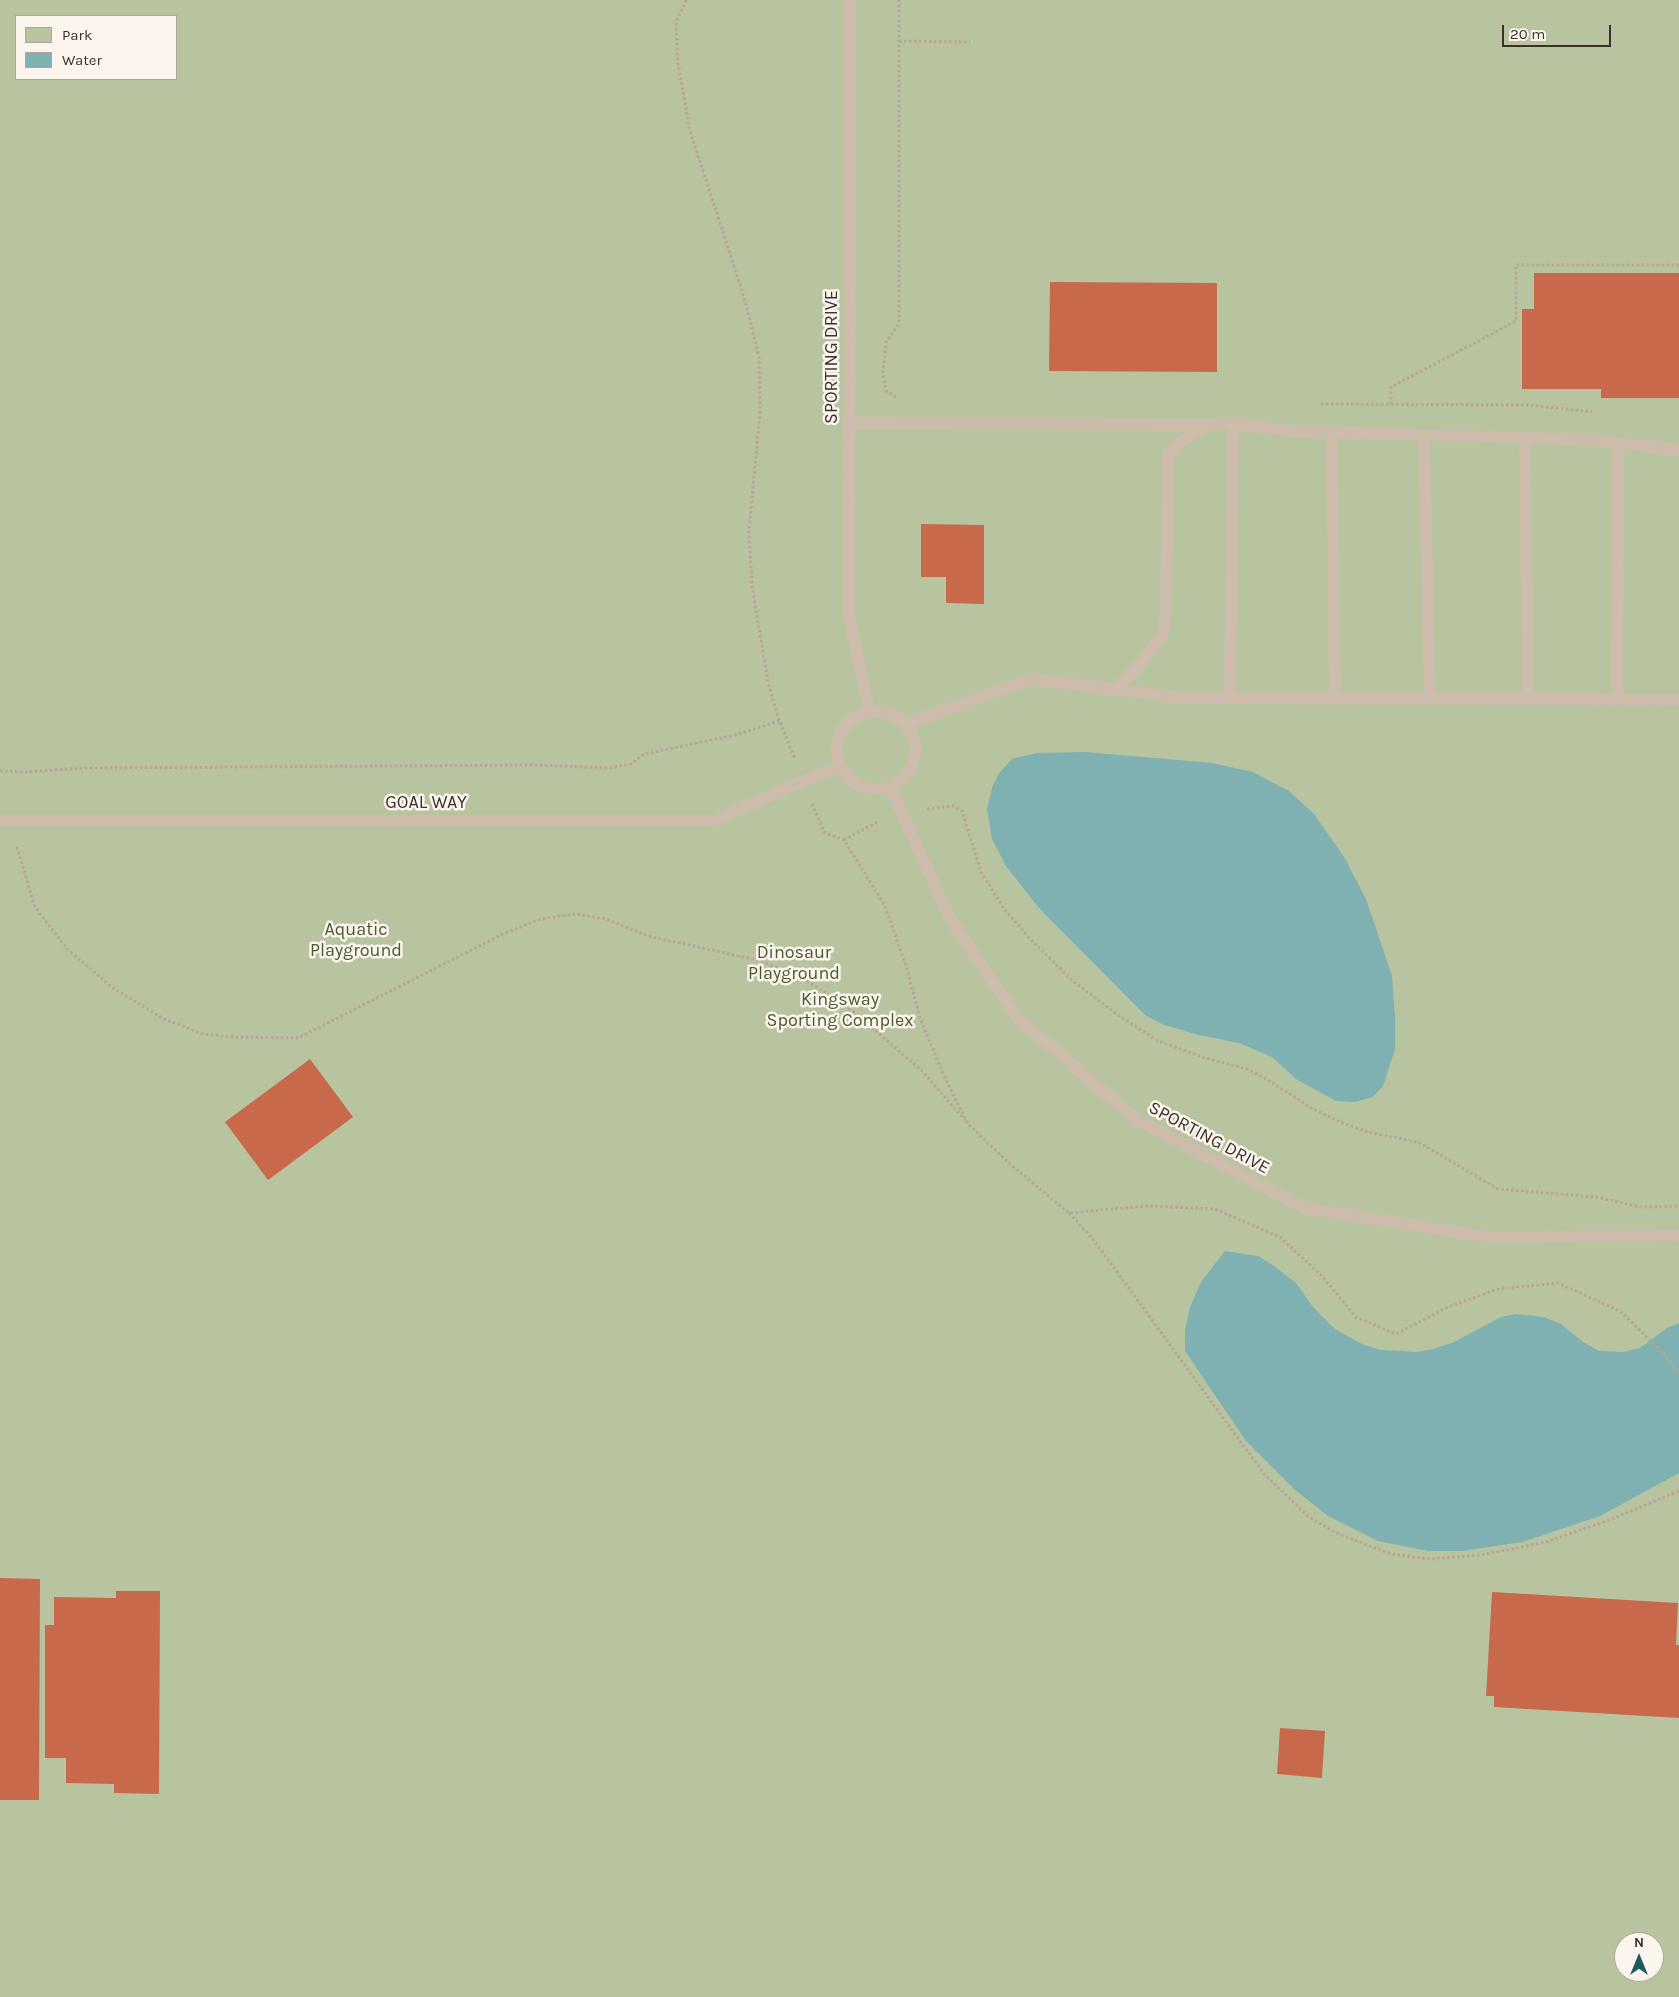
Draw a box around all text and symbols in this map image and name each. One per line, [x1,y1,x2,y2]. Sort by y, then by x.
legend [15,15,178,80]
scale bar [1504,15,1613,47]
text: 20 m [1510,25,1545,43]
text: Park [62,26,92,44]
text: Water [62,51,102,69]
street label: SPORTING DRIVE [821,290,843,424]
street label: GOAL WAY [385,792,467,814]
park label: Aquatic Playground [310,919,402,962]
park label: Dinosaur Playground [748,942,840,984]
park label: Kingsway Sporting Complex [767,989,913,1032]
street label: SPORTING DRIVE [1145,1097,1273,1179]
north arrow [1614,1932,1664,1982]
text: N [1634,1934,1644,1951]

